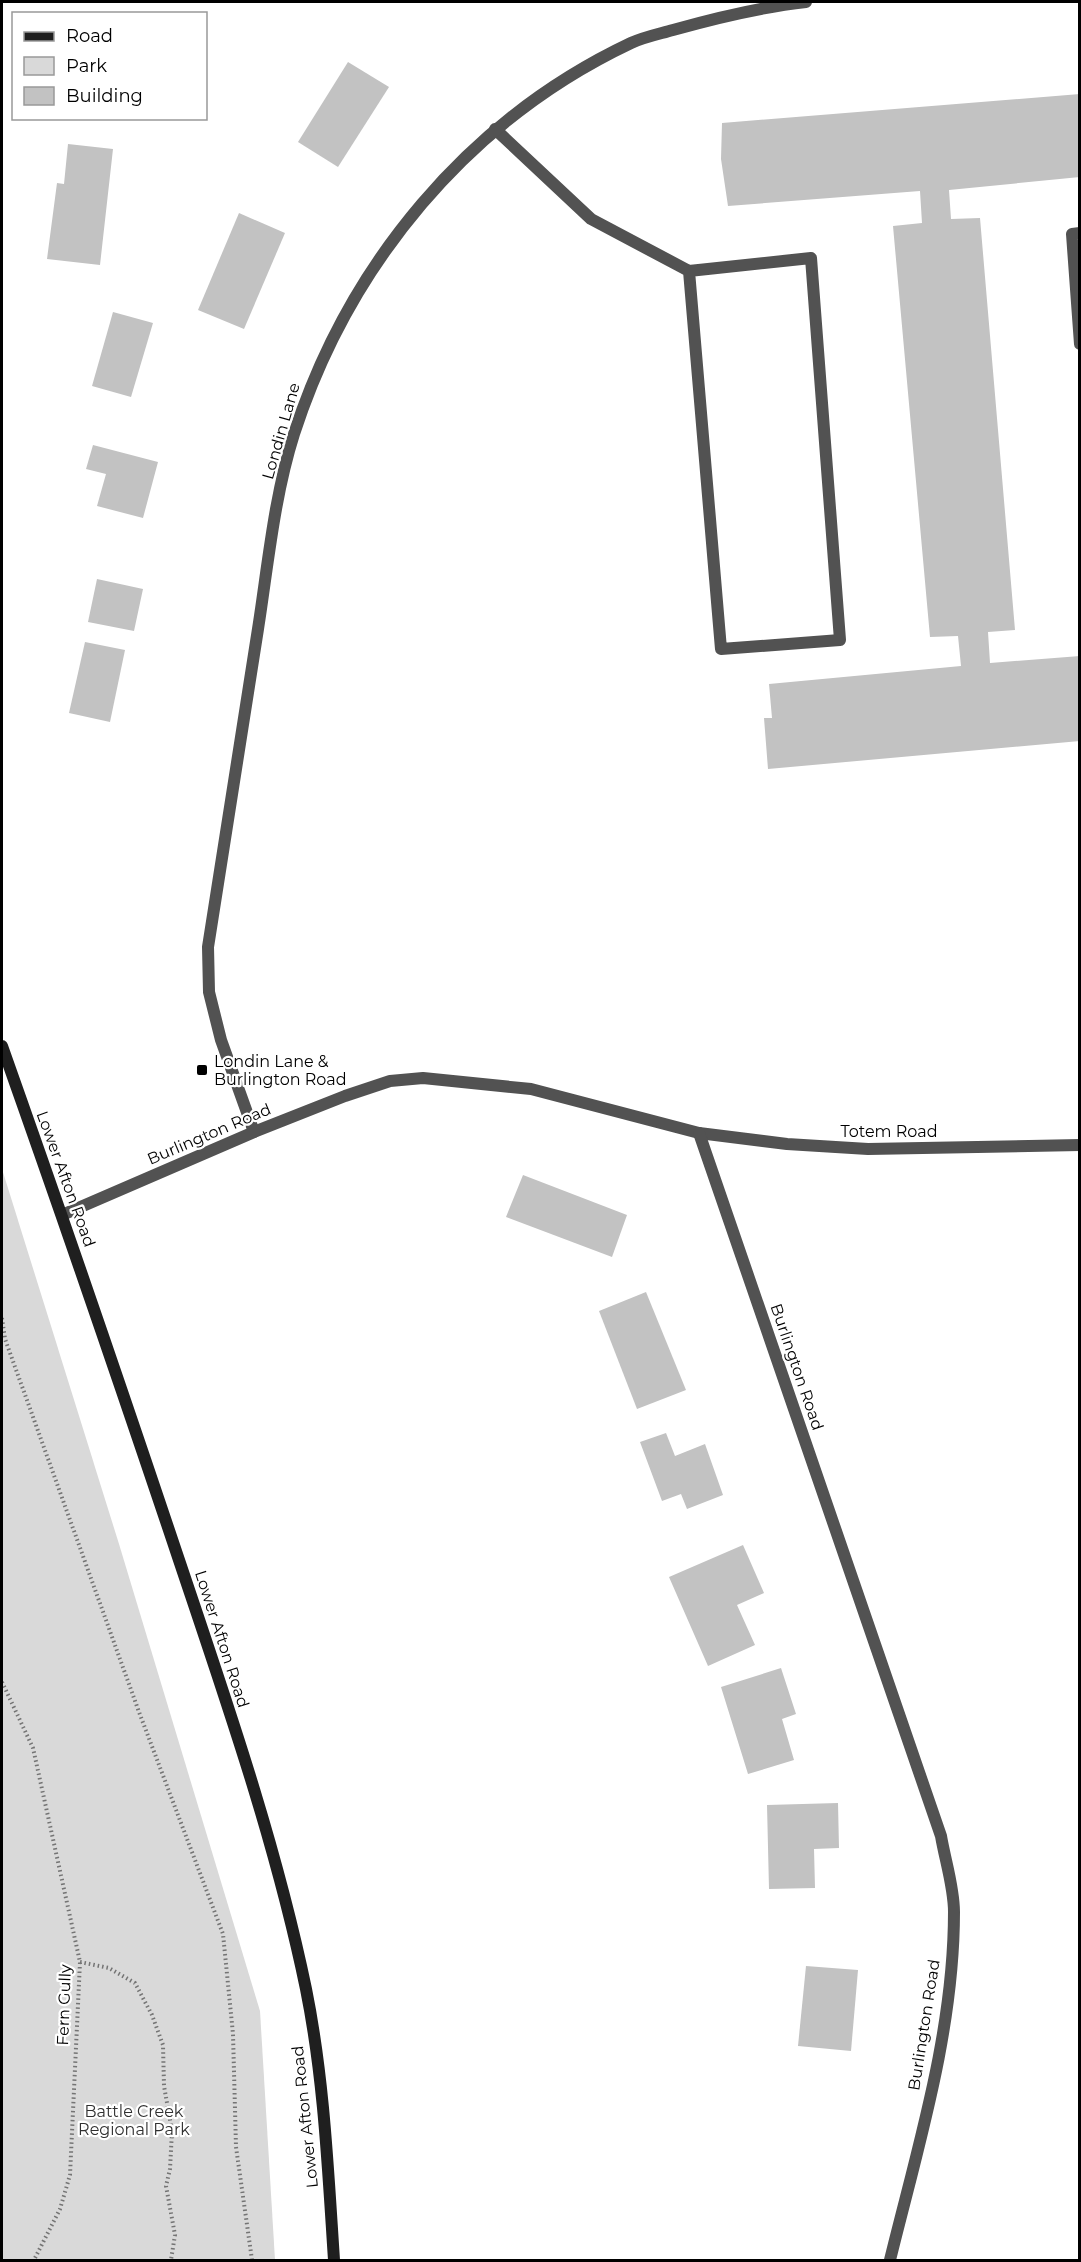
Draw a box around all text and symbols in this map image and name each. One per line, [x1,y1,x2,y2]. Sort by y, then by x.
legend [12,12,207,120]
text: Road [66,25,113,47]
text: Park [66,55,107,77]
text: Building [66,85,143,107]
street label: Londin Lane [258,380,304,482]
place label: Londin Lane & Burlington Road [214,1052,347,1089]
marker: Londin Lane & Burlington Road [195,1063,209,1077]
street label: Burlington Road [144,1099,274,1169]
street label: Lower Afton Road [33,1108,99,1250]
street label: Totem Road [840,1122,938,1141]
street label: Burlington Road [766,1301,828,1433]
street label: Lower Afton Road [191,1568,253,1710]
street label: Burlington Road [904,1958,944,2092]
street label: Fern Gully [53,1964,75,2046]
street label: Lower Afton Road [288,2045,322,2189]
park label: Battle Creek Regional Park [78,2102,190,2139]

